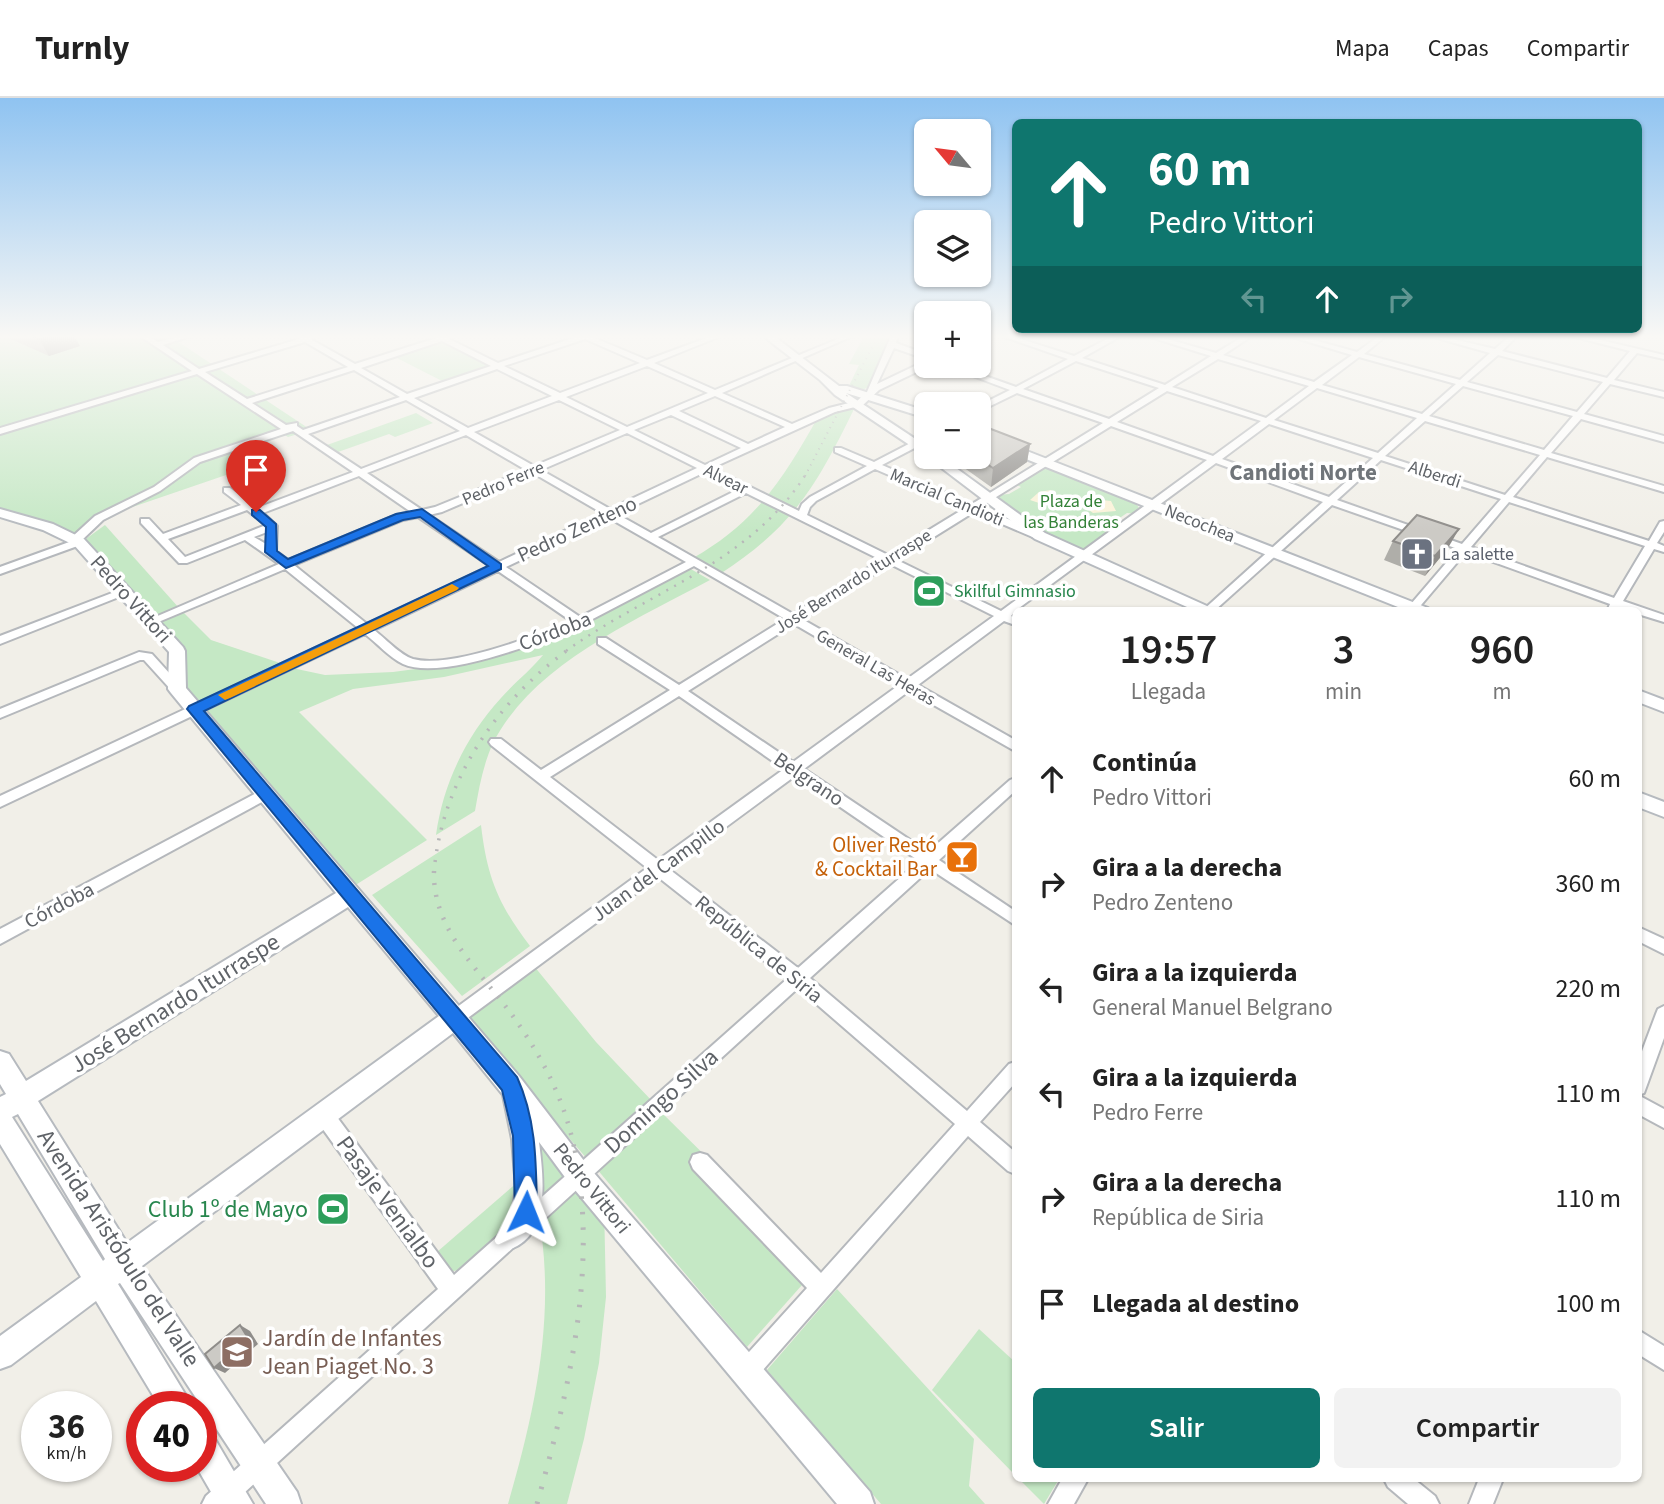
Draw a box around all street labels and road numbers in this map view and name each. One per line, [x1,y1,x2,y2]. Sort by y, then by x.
street label: Alberdi [1405,454,1464,495]
street label: Pedro Ferre [458,455,548,512]
street label: Alvear [699,458,753,501]
street label: Marcial Candioti [886,462,1008,533]
street label: Pedro Zenteno [512,488,642,570]
street label: Necochea [1161,498,1239,549]
street label: José Bernardo Iturraspe [770,523,937,640]
street label: Pedro Vittori [83,548,179,650]
street label: Córdoba [514,603,596,659]
street label: General Las Heras [811,623,940,712]
street label: Belgrano [768,744,850,814]
street label: Juan del Campillo [585,811,731,929]
street label: Córdoba [19,874,99,936]
street label: República de Siria [688,888,830,1010]
street label: José Bernardo Iturraspe [64,925,287,1082]
street label: Domingo Silva [596,1040,727,1163]
street label: Avenida Aristóbulo del Valle [28,1122,209,1374]
street label: Pasaje Venialbo [327,1129,448,1276]
street label: Pedro Vittori [546,1136,638,1240]

